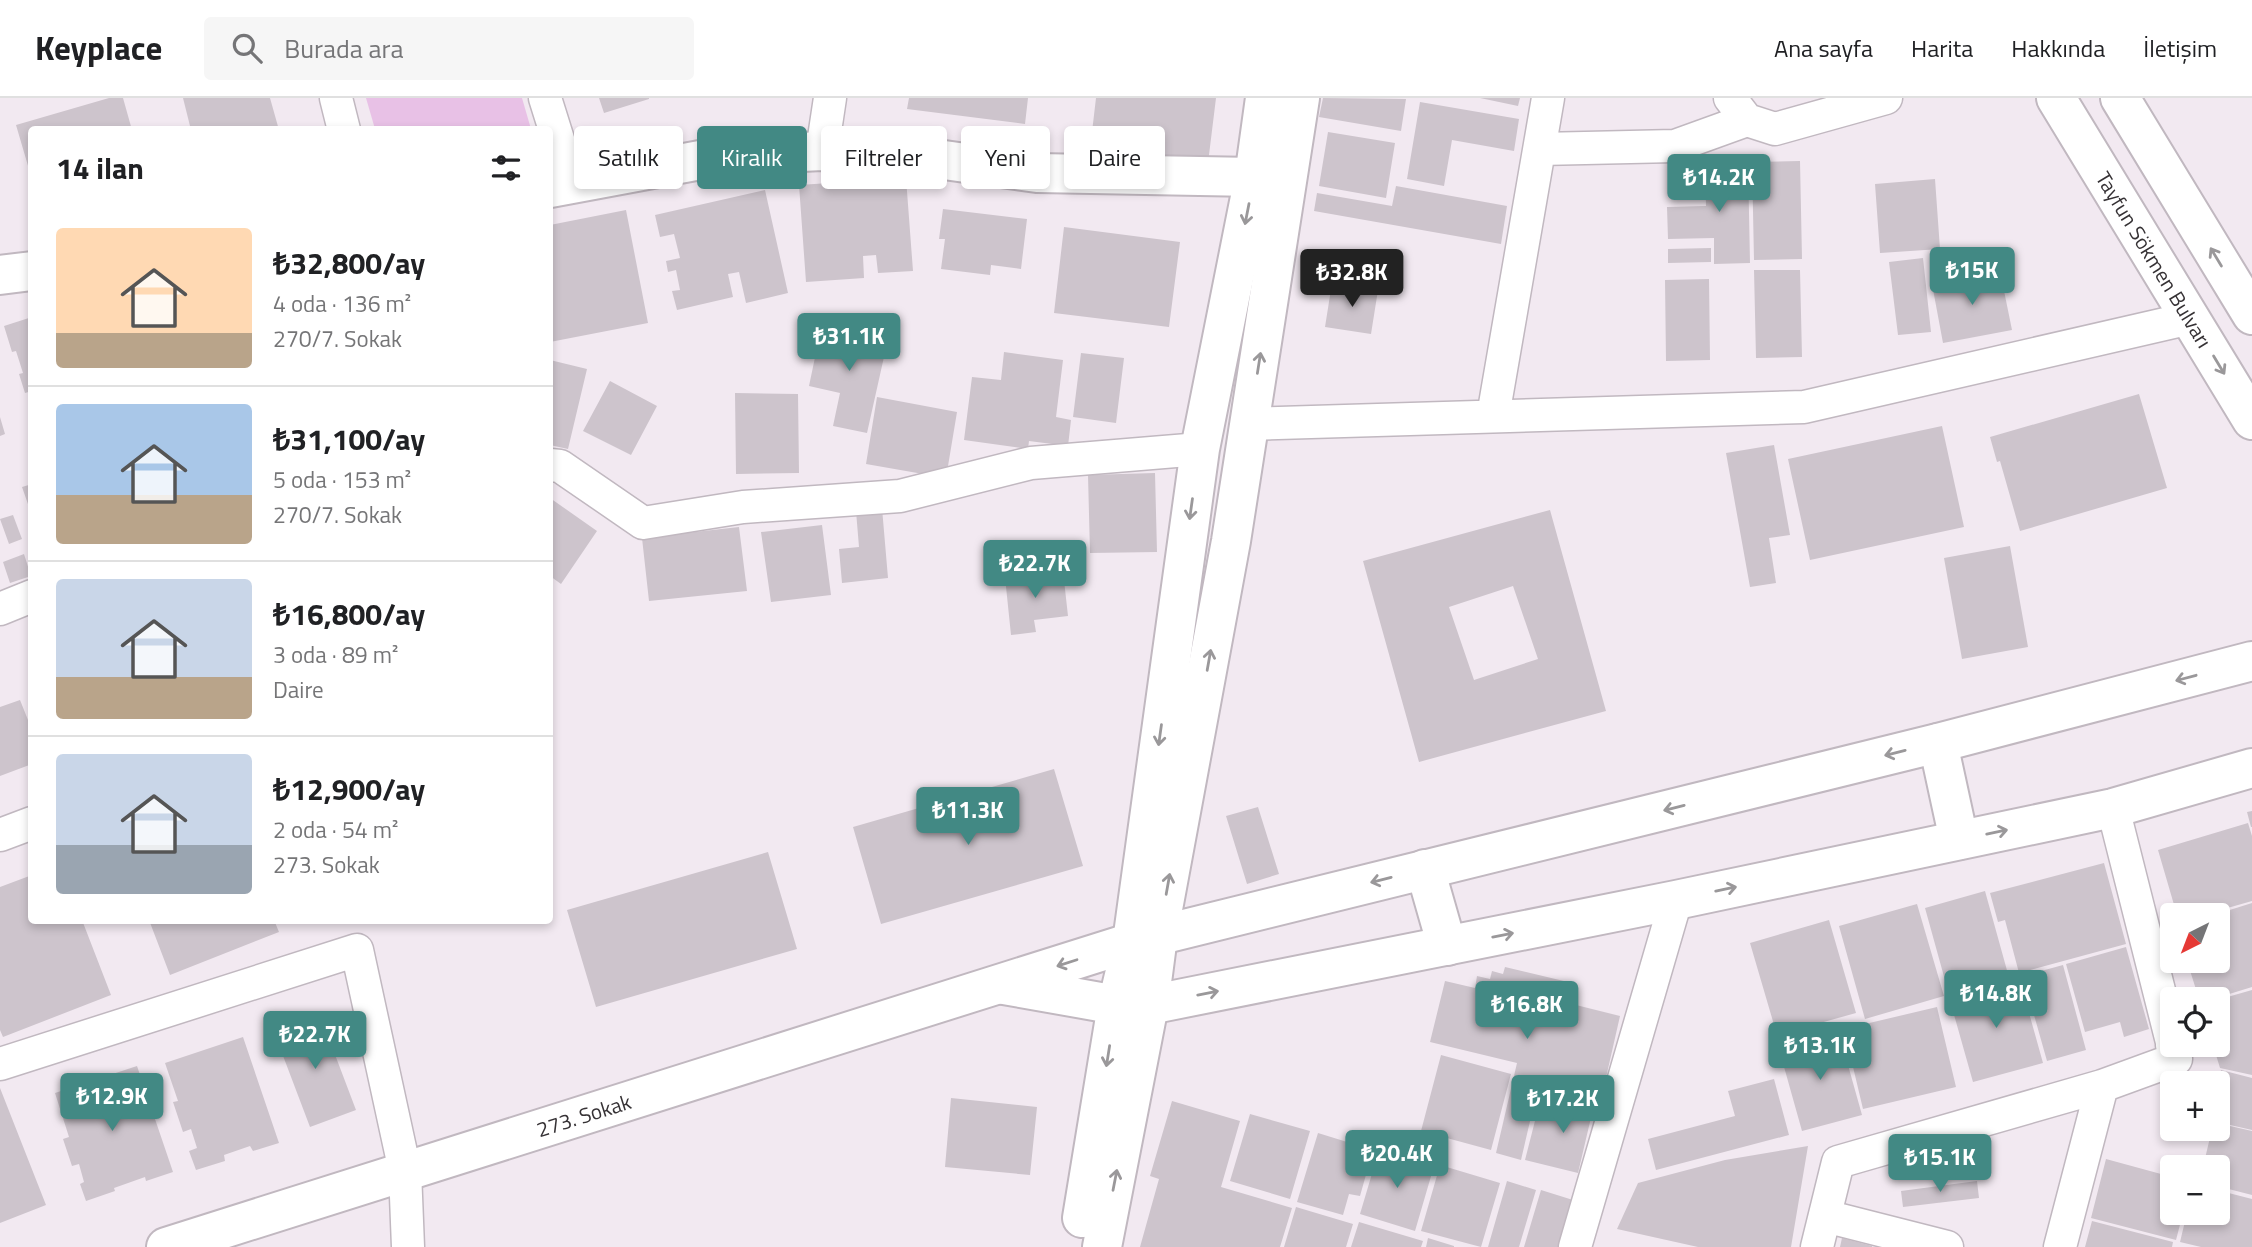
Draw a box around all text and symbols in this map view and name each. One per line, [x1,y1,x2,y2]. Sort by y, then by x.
search box [204,17,694,80]
text: Keyplace [35,23,162,73]
icon: search [228,29,266,67]
text: Burada ara [284,29,404,68]
text: Ana sayfa [1774,30,1873,66]
text: Harita [1911,30,1973,66]
text: Hakkında [2011,30,2105,66]
text: İletişim [2143,30,2217,66]
chip: Satılık [574,126,683,189]
chip: Kiralık [697,126,807,189]
chip: Filtreler [821,126,947,189]
chip: Yeni [961,126,1050,189]
chip: Daire [1064,126,1165,189]
text: 14 ilan [56,145,144,191]
icon: filters [487,149,525,187]
pin: ₺14.2K [1662,155,1776,214]
text: ₺14.2K [1683,159,1755,194]
street label: Tayfun Sökmen Bulvarı [2088,165,2220,354]
one-way arrow [1239,202,1253,225]
text: ₺32,800/ay [273,240,425,286]
one-way arrow [2209,247,2223,267]
pin: ₺15K [1931,248,2013,307]
pin: ₺32.8K [1295,250,1409,309]
text: ₺15K [1946,252,1998,287]
text: ₺32.8K [1316,254,1388,289]
icon: home [112,256,196,340]
text: 4 oda · 136 m² [273,286,411,321]
pin: ₺31.1K [792,314,906,373]
text: ₺31.1K [813,318,885,353]
text: 270/7. Sokak [273,321,402,356]
one-way arrow [1252,352,1265,375]
one-way arrow [2213,355,2227,375]
text: ₺31,100/ay [273,416,425,462]
icon: home [112,432,196,516]
text: 5 oda · 153 m² [273,462,411,497]
text: 270/7. Sokak [273,497,402,532]
one-way arrow [1185,498,1198,520]
pin: ₺22.7K [978,540,1092,600]
text: ₺22.7K [999,545,1071,580]
text: ₺16,800/ay [273,591,425,637]
icon: home [112,607,196,691]
text: 3 oda · 89 m² [273,637,398,672]
one-way arrow [1203,649,1216,672]
text: Daire [273,672,324,707]
one-way arrow [2175,672,2198,685]
one-way arrow [1154,723,1167,746]
one-way arrow [1884,748,1906,761]
text: ₺12,900/ay [273,766,425,812]
icon: home [112,782,196,866]
pin: ₺11.3K [911,788,1025,847]
text: ₺11.3K [932,792,1004,827]
one-way arrow [1663,802,1686,815]
text: 2 oda · 54 m² [273,812,398,847]
one-way arrow [1985,825,2008,839]
text: 273. Sokak [273,847,380,882]
one-way arrow [1162,873,1175,896]
one-way arrow [1371,874,1393,887]
one-way arrow [1714,882,1737,896]
north arrow [2160,903,2230,973]
map controls [2160,903,2230,1225]
one-way arrow [1491,927,1514,941]
one-way arrow [1056,958,1078,970]
pin: ₺14.8K [1939,970,2053,1030]
text: ₺14.8K [1960,975,2032,1010]
pin: ₺16.8K [1470,982,1584,1041]
one-way arrow [1196,986,1219,1000]
text: ₺16.8K [1491,986,1563,1021]
button: locate [2160,987,2230,1057]
pin: ₺22.7K [258,1012,372,1071]
text: ₺22.7K [279,1016,351,1051]
pin: ₺13.1K [1763,1023,1877,1082]
text: ₺13.1K [1784,1027,1856,1062]
one-way arrow [1101,1044,1114,1067]
button: + [2160,1071,2230,1141]
pin: ₺12.9K [55,1074,169,1133]
pin: ₺17.2K [1506,1076,1620,1135]
text: ₺12.9K [76,1078,148,1113]
text: ₺17.2K [1527,1080,1599,1115]
street label: 273. Sokak [532,1085,635,1145]
pin: ₺20.4K [1340,1130,1454,1190]
pin: ₺15.1K [1883,1134,1997,1194]
text: ₺20.4K [1361,1135,1433,1170]
text: ₺15.1K [1904,1139,1976,1174]
button: − [2160,1155,2230,1225]
one-way arrow [1109,1169,1123,1192]

